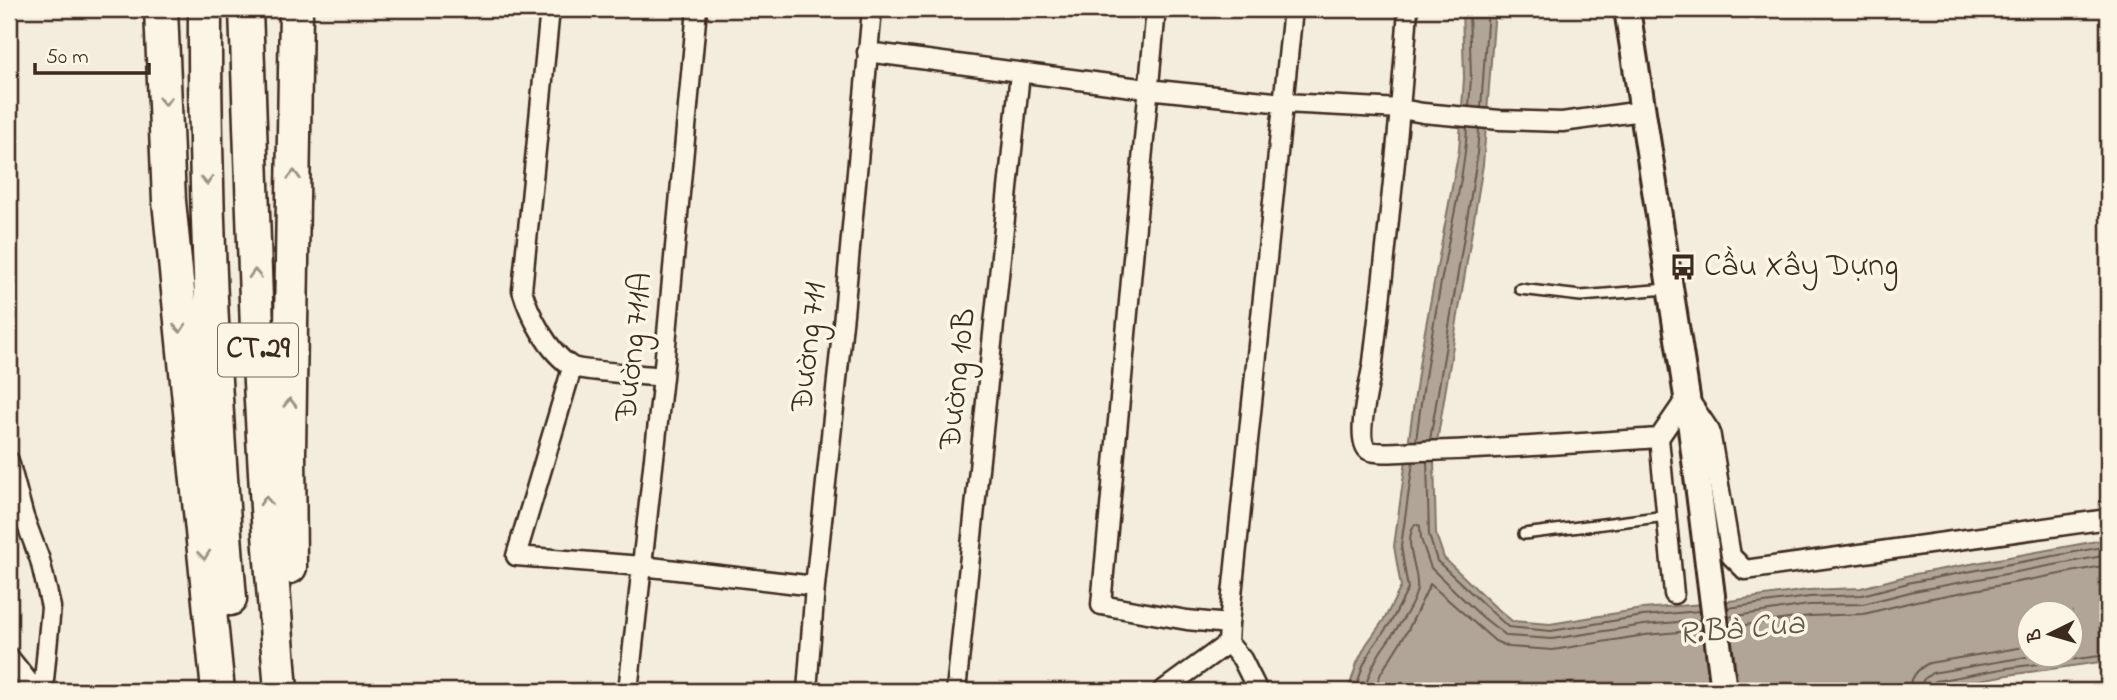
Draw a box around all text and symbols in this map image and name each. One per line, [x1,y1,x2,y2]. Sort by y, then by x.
scale bar [35,32,149,76]
text: 50 m [46,43,89,73]
one-way arrow [158,96,173,107]
one-way arrow [286,169,301,180]
one-way arrow [200,175,215,186]
place label: Cầu Xây Dựng [1704,244,1898,291]
bus stop icon: Cầu Xây Dựng [1668,252,1698,282]
one-way arrow [247,268,262,279]
street label: Đường 711A [604,270,666,425]
street label: Đường 711 [780,280,840,415]
street label: Đường 10B [928,306,990,453]
one-way arrow [173,323,188,334]
road number: CT.29 [218,324,298,376]
one-way arrow [282,397,298,407]
one-way arrow [259,495,274,506]
one-way arrow [196,549,211,560]
north arrow [2016,598,2086,668]
water label: R.Bà Cua [1676,600,1807,659]
text: B [2022,628,2050,644]

